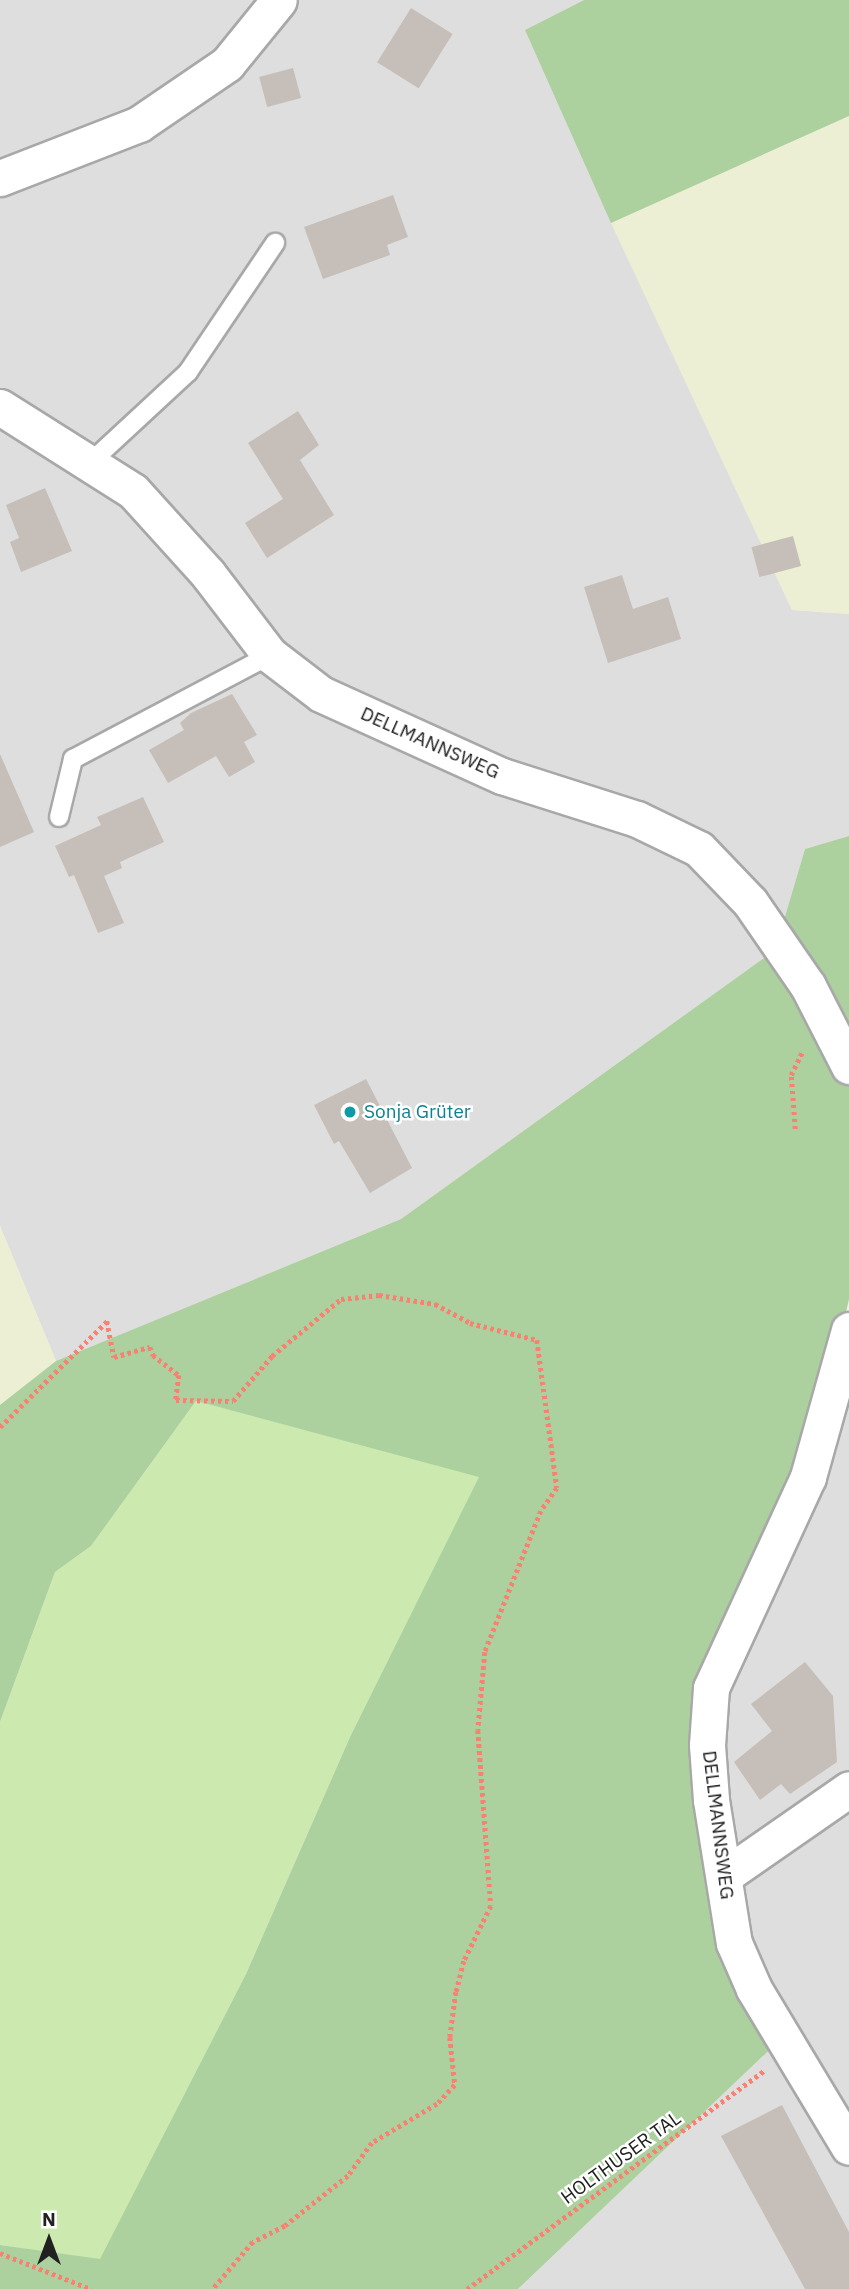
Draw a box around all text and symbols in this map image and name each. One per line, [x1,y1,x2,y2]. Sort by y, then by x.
street label: DELLMANNSWEG [357,702,503,784]
place label: Sonja Grüter [364,1101,471,1123]
marker: Sonja Grüter [342,1104,358,1120]
street label: DELLMANNSWEG [698,1749,738,1901]
street label: HOLTHUSER TAL [557,2107,685,2209]
north arrow [14,2205,84,2275]
text: N [42,2207,56,2231]

